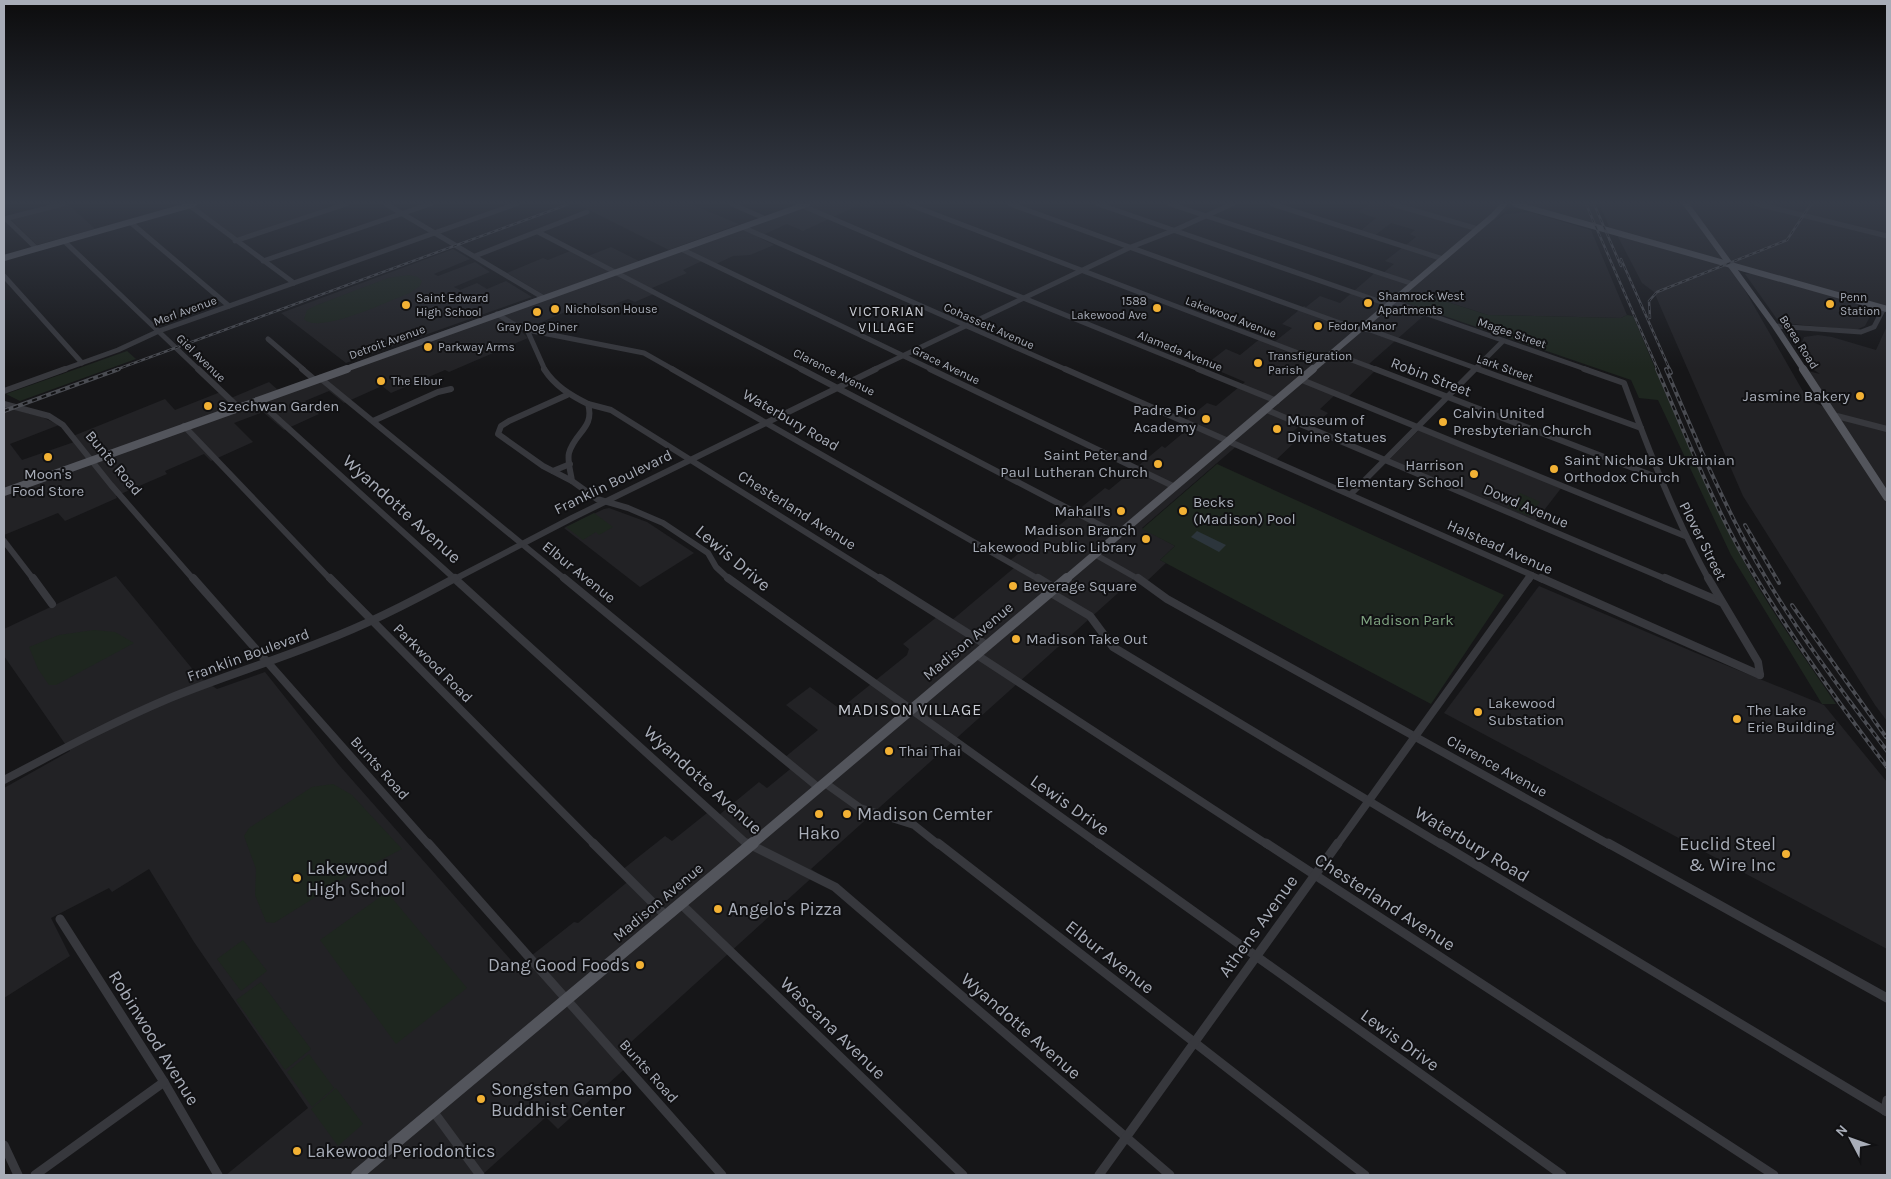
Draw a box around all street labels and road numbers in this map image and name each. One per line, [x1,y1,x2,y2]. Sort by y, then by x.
street label: Merl Avenue [151,293,219,329]
street label: Lakewood Avenue [1183,293,1279,341]
street label: Cohassett Avenue [941,300,1037,352]
street label: Berea Road [1776,313,1822,371]
street label: Magee Street [1476,315,1549,351]
street label: Detroit Avenue [347,322,427,362]
street label: Alameda Avenue [1136,328,1224,374]
street label: Giel Avenue [173,331,229,385]
street label: Grace Avenue [910,343,982,387]
street label: Clarence Avenue [791,345,877,399]
street label: Lark Street [1475,351,1536,385]
street label: Robin Street [1388,353,1474,401]
street label: Waterbury Road [740,385,842,455]
street label: Bunts Road [82,427,146,499]
street label: Franklin Boulevard [551,446,675,518]
street label: Wyandotte Avenue [338,450,466,568]
street label: Chesterland Avenue [735,466,859,554]
street label: Dowd Avenue [1481,480,1571,532]
street label: Plover Street [1675,499,1731,584]
street label: Halstead Avenue [1444,516,1556,578]
street label: Lewis Drive [691,520,775,596]
street label: Elbur Avenue [539,537,619,607]
street label: Madison Avenue [919,598,1017,684]
street label: Parkwood Road [390,620,476,706]
street label: Franklin Boulevard [184,624,312,686]
street label: Wyandotte Avenue [639,721,767,839]
street label: Clarence Avenue [1444,731,1550,801]
street label: Bunts Road [347,733,413,803]
street label: Lewis Drive [1026,770,1114,840]
street label: Waterbury Road [1411,801,1533,887]
street label: Chesterland Avenue [1311,848,1459,956]
street label: Madison Avenue [609,859,707,945]
street label: Athens Avenue [1214,871,1302,981]
street label: Elbur Avenue [1061,915,1159,999]
street label: Robinwood Avenue [104,967,204,1109]
street label: Wyandotte Avenue [956,968,1086,1084]
street label: Wascana Avenue [776,972,890,1084]
street label: Lewis Drive [1356,1004,1444,1076]
street label: Bunts Road [616,1036,682,1106]

